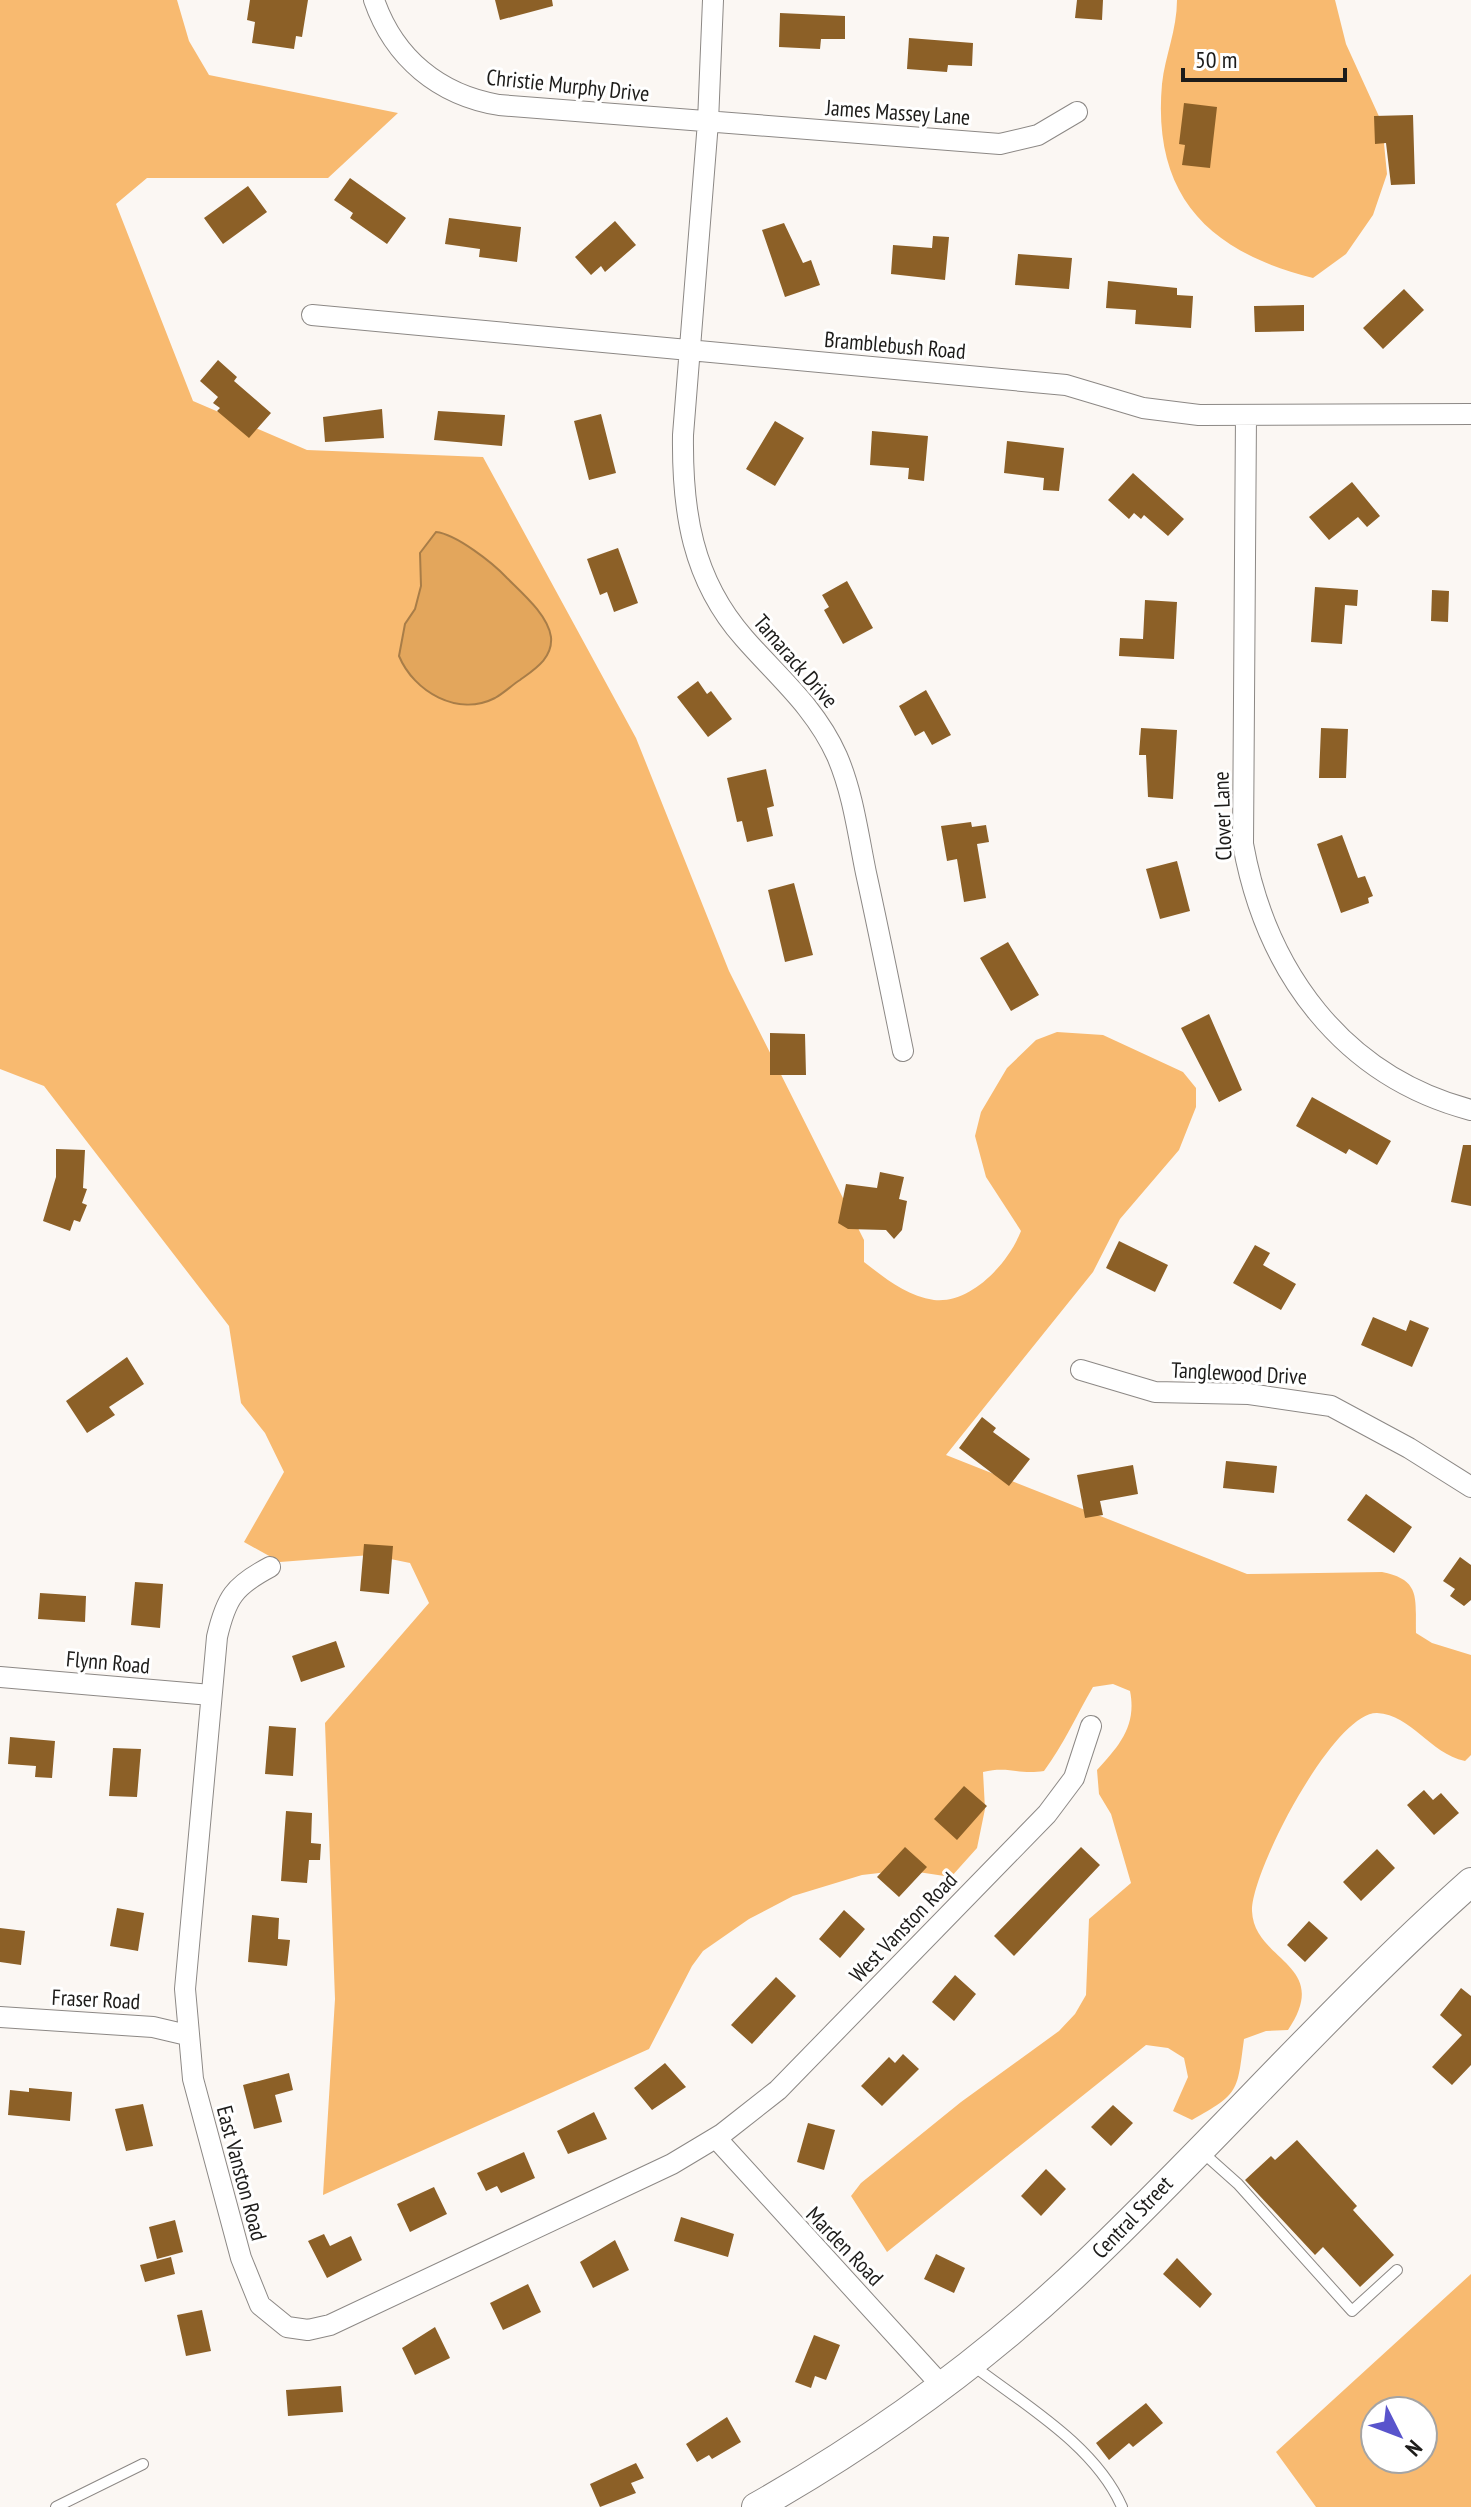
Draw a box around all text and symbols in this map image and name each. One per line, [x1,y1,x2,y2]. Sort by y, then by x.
scale bar [1183,32,1345,82]
text: 50 m [1195,44,1237,75]
street label: Christie Murphy Drive [485,63,651,107]
street label: James Massey Lane [824,93,971,131]
street label: Bramblebush Road [823,325,967,365]
street label: Tamarack Drive [748,608,844,714]
street label: Clover Lane [1206,771,1238,861]
street label: Tanglewood Drive [1170,1355,1308,1391]
street label: Flynn Road [65,1644,151,1680]
street label: West Vanston Road [843,1866,963,1988]
street label: Fraser Road [51,1983,141,2015]
street label: East Vanston Road [211,2103,273,2243]
street label: Central Street [1086,2170,1178,2264]
street label: Marden Road [800,2201,890,2291]
north arrow [1359,2395,1439,2475]
text: N [1399,2435,1428,2462]

